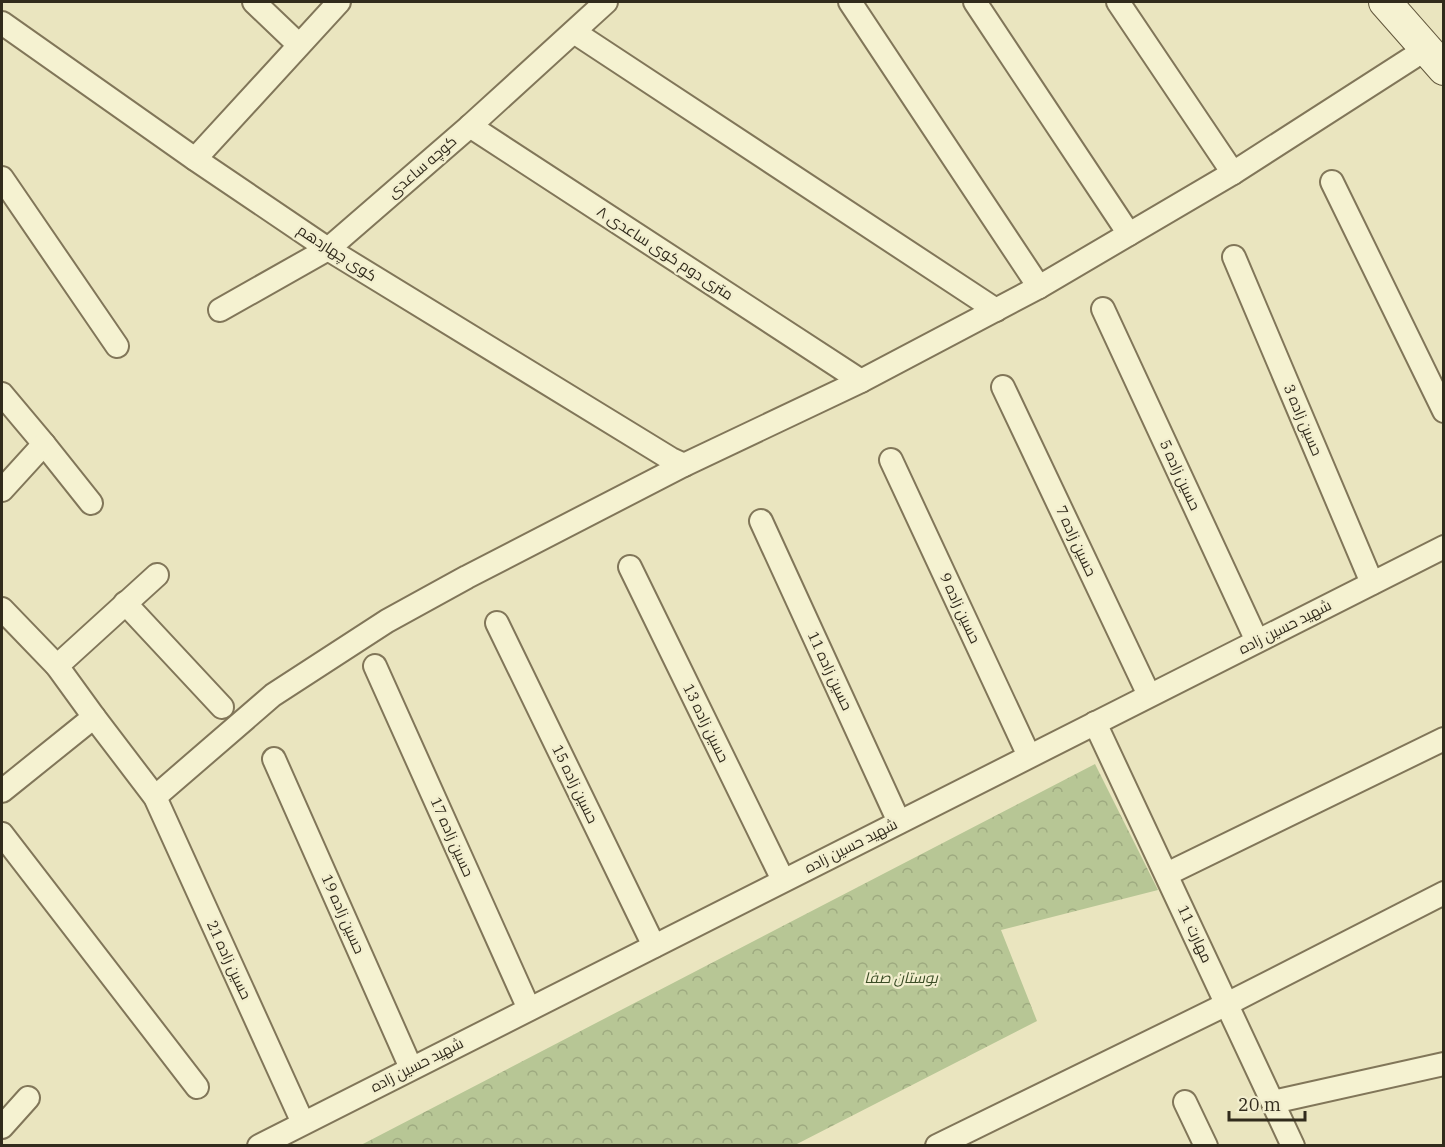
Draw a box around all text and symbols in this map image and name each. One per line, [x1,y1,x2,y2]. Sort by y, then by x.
street label: کوچه ساعدی [383,131,461,203]
street label: ۸ متری دوم کوی ساعدی [593,201,737,305]
street label: کوی چهاردهم [294,220,380,286]
street label: حسین زاده 3 [1279,381,1327,459]
street label: حسین زاده 5 [1155,436,1205,514]
street label: حسین زاده 7 [1051,502,1101,580]
street label: حسین زاده 9 [935,569,985,647]
street label: شهید حسین زاده [1235,595,1335,659]
street label: حسین زاده 11 [803,628,857,714]
street label: حسین زاده 13 [678,680,734,766]
street label: حسین زاده 15 [547,741,603,827]
street label: حسین زاده 17 [426,794,478,880]
street label: شهید حسین زاده [801,814,901,878]
street label: حسین زاده 19 [317,871,369,957]
street label: مهارت 11 [1173,902,1217,966]
street label: حسین زاده 21 [202,917,256,1003]
park label: بوستان صفا [864,968,939,987]
street label: شهید حسین زاده [367,1033,467,1097]
scale bar [1229,1084,1306,1122]
text: 20 m [1238,1093,1281,1116]

